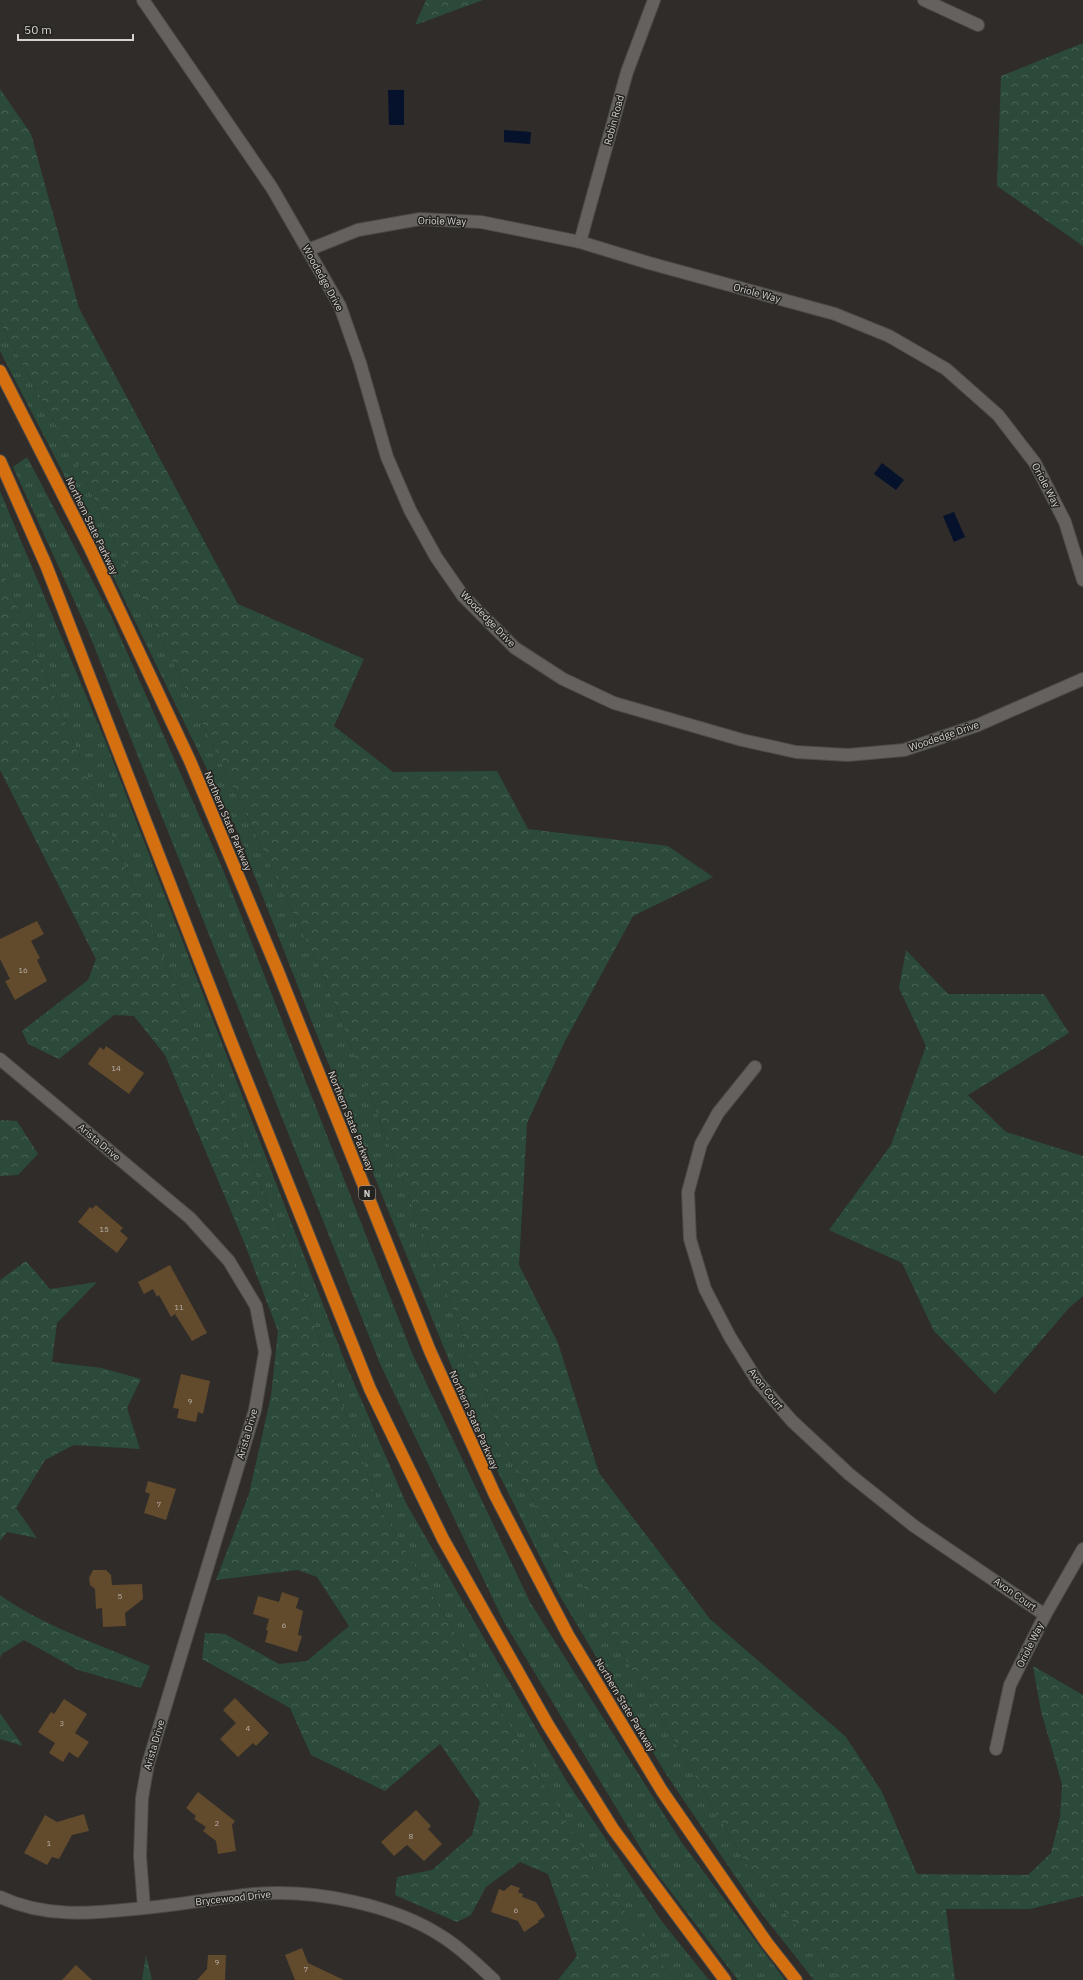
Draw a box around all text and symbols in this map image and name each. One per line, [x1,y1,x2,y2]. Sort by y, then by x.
scale bar [18,16,133,42]
text: 50 m [24,22,52,37]
street label: Robin Road [601,94,627,146]
street label: Oriole Way [418,214,466,228]
street label: Woodedge Drive [300,243,347,314]
street label: Oriole Way [732,280,782,306]
street label: Oriole Way [1029,461,1063,509]
street label: Northern State Parkway [63,475,121,577]
street label: Woodedge Drive [458,588,518,650]
street label: Woodedge Drive [907,718,981,754]
street label: Northern State Parkway [201,769,255,873]
house number: 16 [18,965,28,975]
house number: 14 [111,1063,121,1073]
street label: Northern State Parkway [325,1069,377,1173]
street label: Arista Drive [75,1120,123,1164]
road number: N [359,1186,375,1200]
house number: 15 [99,1224,109,1234]
house number: 11 [174,1302,184,1312]
street label: Avon Court [746,1366,787,1413]
street label: Northern State Parkway [446,1369,502,1471]
house number: 9 [188,1396,193,1406]
street label: Arista Drive [234,1407,261,1461]
house number: 7 [157,1499,162,1509]
street label: Avon Court [991,1575,1039,1614]
house number: 5 [118,1591,123,1601]
house number: 6 [282,1620,287,1630]
street label: Oriole Way [1014,1620,1046,1670]
street label: Northern State Parkway [592,1656,658,1754]
house number: 3 [60,1718,65,1728]
street label: Arista Drive [141,1718,168,1772]
house number: 4 [246,1723,251,1733]
house number: 2 [215,1818,220,1828]
house number: 8 [409,1831,414,1841]
house number: 1 [47,1838,52,1848]
street label: Brycewood Drive [195,1888,272,1908]
house number: 6 [514,1905,519,1915]
house number: 9 [215,1957,220,1967]
house number: 7 [304,1964,309,1974]

